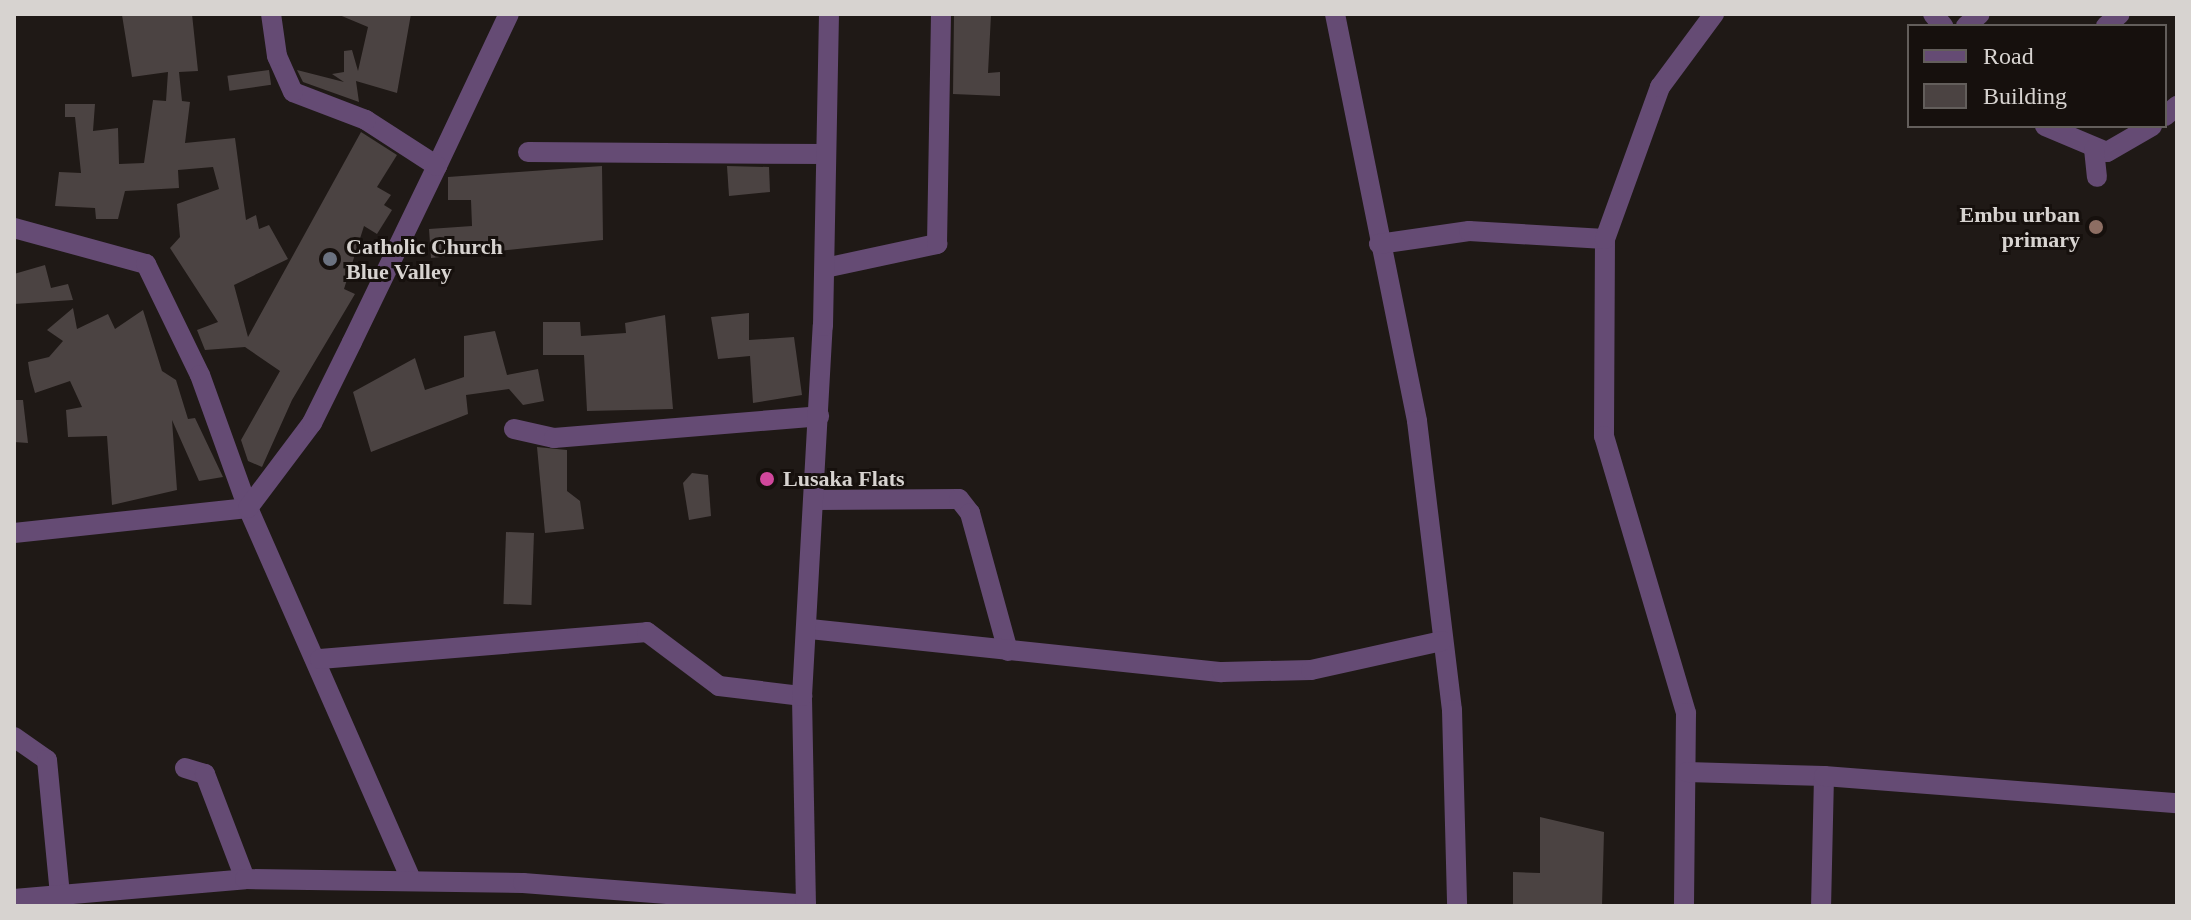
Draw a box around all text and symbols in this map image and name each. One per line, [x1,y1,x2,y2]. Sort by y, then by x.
legend [1907,24,2167,128]
text: Road [1983,43,2034,69]
text: Building [1983,83,2067,109]
place label: Embu urban primary [1960,201,2080,252]
marker: Embu urban primary [2087,218,2105,236]
place label: Catholic Church Blue Valley [346,233,503,284]
marker: Catholic Church Blue Valley [321,250,339,268]
place label: Lusaka Flats [783,466,905,492]
marker: Lusaka Flats [758,470,776,488]

